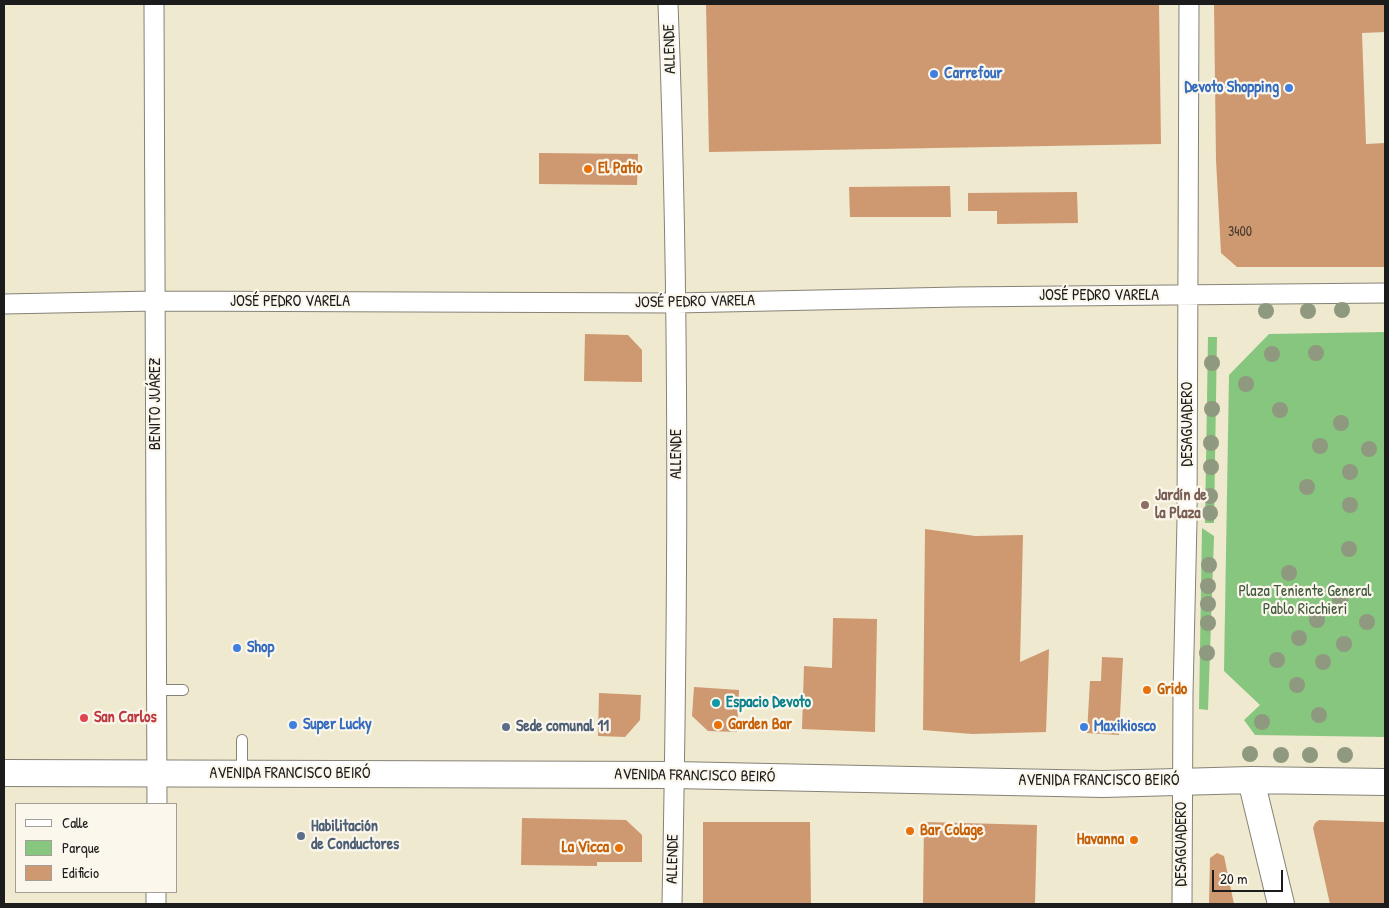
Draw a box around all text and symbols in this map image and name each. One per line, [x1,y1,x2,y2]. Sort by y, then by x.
street label: ALLENDE [660,24,680,74]
place label: Carrefour [944,64,1002,84]
marker: Carrefour [928,68,940,80]
place label: Devoto Shopping [1184,78,1279,98]
marker: Devoto Shopping [1283,82,1295,94]
place label: El Patio [598,159,643,179]
marker: El Patio [582,163,594,175]
house number: 3400 [1228,224,1252,240]
street label: JOSÉ PEDRO VARELA [1039,286,1159,306]
street label: JOSÉ PEDRO VARELA [635,291,755,313]
street label: JOSÉ PEDRO VARELA [230,292,350,312]
street label: BENITO JUÁREZ [146,358,166,450]
street label: DESAGUADERO [1178,382,1198,466]
street label: ALLENDE [667,429,687,479]
place label: Jardín de la Plaza [1155,486,1207,524]
marker: Jardín de la Plaza [1139,499,1151,511]
park label: Plaza Teniente General Pablo Ricchieri [1238,582,1372,620]
place label: Shop [247,638,274,658]
marker: Shop [231,642,243,654]
place label: Grido [1157,680,1187,700]
marker: Grido [1141,684,1153,696]
place label: Espacio Devoto [726,693,811,713]
marker: Espacio Devoto [710,697,722,709]
place label: San Carlos [94,708,157,728]
marker: San Carlos [78,712,90,724]
place label: Super Lucky [303,715,372,735]
place label: Garden Bar [728,715,792,735]
place label: Sede comunal 11 [516,717,609,737]
place label: Maxikiosco [1094,717,1156,737]
marker: Super Lucky [287,719,299,731]
marker: Garden Bar [712,719,724,731]
marker: Sede comunal 11 [500,721,512,733]
marker: Maxikiosco [1078,721,1090,733]
street label: AVENIDA FRANCISCO BEIRÓ [209,764,371,784]
street label: AVENIDA FRANCISCO BEIRÓ [614,765,776,787]
street label: AVENIDA FRANCISCO BEIRÓ [1018,771,1180,791]
street label: DESAGUADERO [1172,802,1192,886]
legend [15,803,178,893]
text: Calle [62,812,89,833]
place label: Habilitación de Conductores [311,817,399,855]
place label: Bar Colage [920,821,983,841]
marker: Bar Colage [904,825,916,837]
marker: Habilitación de Conductores [295,830,307,842]
place label: Havanna [1077,830,1124,850]
street label: ALLENDE [663,834,683,884]
marker: Havanna [1128,834,1140,846]
text: Parque [62,837,100,858]
place label: La Vicca [562,838,609,858]
marker: La Vicca [613,842,625,854]
scale bar [1214,860,1285,892]
text: Edificio [62,862,99,883]
text: 20 m [1220,868,1247,889]

